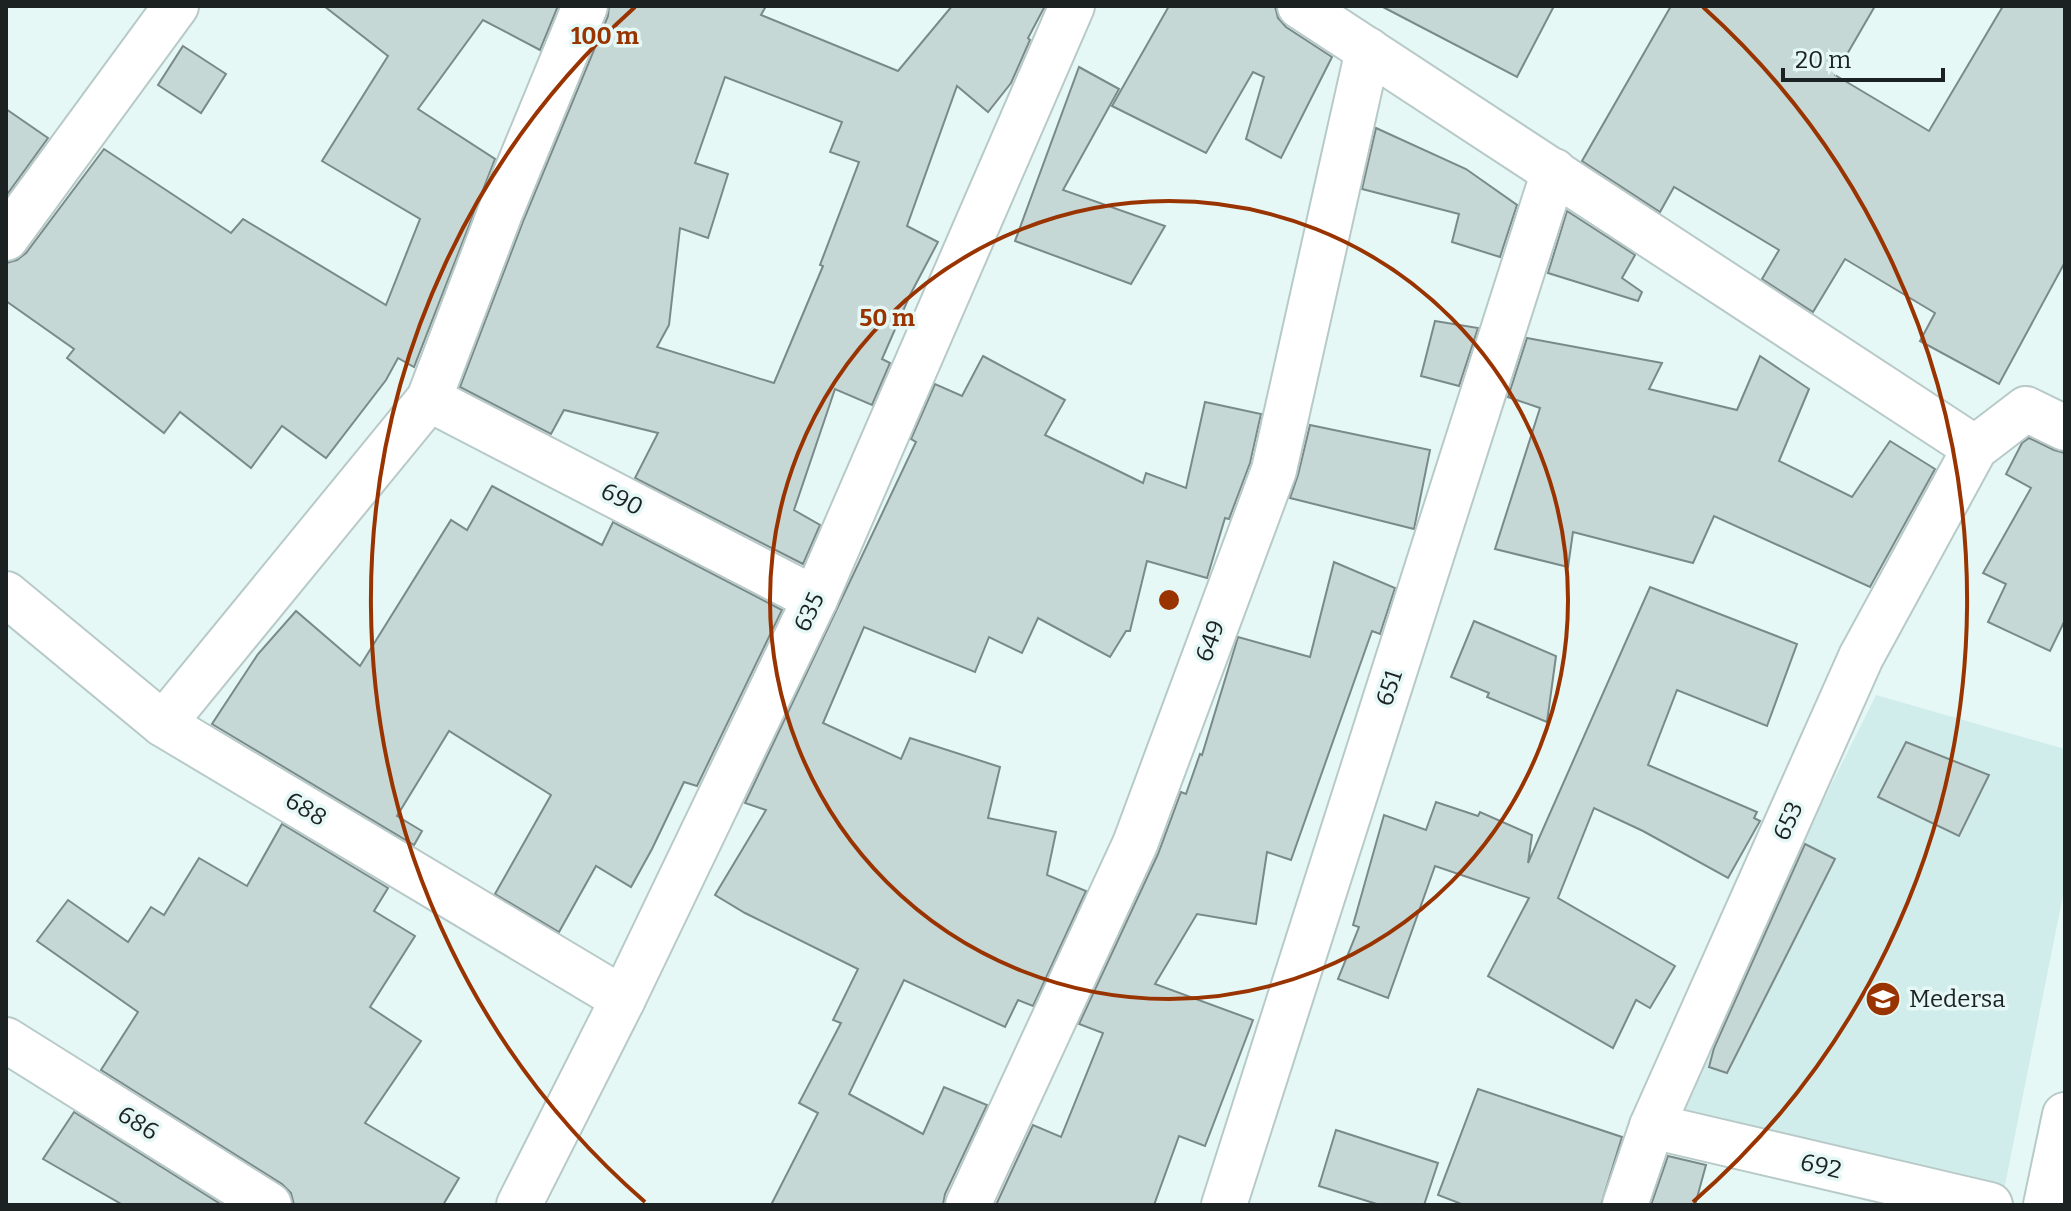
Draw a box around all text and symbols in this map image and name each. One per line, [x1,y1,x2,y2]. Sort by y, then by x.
text: 100 m [571,22,639,50]
scale bar [1783,32,1943,82]
text: 20 m [1795,46,1851,74]
text: 50 m [859,304,915,332]
street label: 690 [596,477,648,521]
centre of rings [1155,586,1183,614]
street label: 635 [788,588,830,636]
street label: 649 [1190,616,1230,666]
street label: 651 [1370,666,1408,709]
street label: 688 [280,786,332,832]
street label: 653 [1767,797,1809,845]
school or university icon: Medersa [1864,980,1902,1018]
place label: Medersa [1909,985,2005,1013]
street label: 686 [113,1100,163,1146]
street label: 692 [1798,1148,1844,1184]

